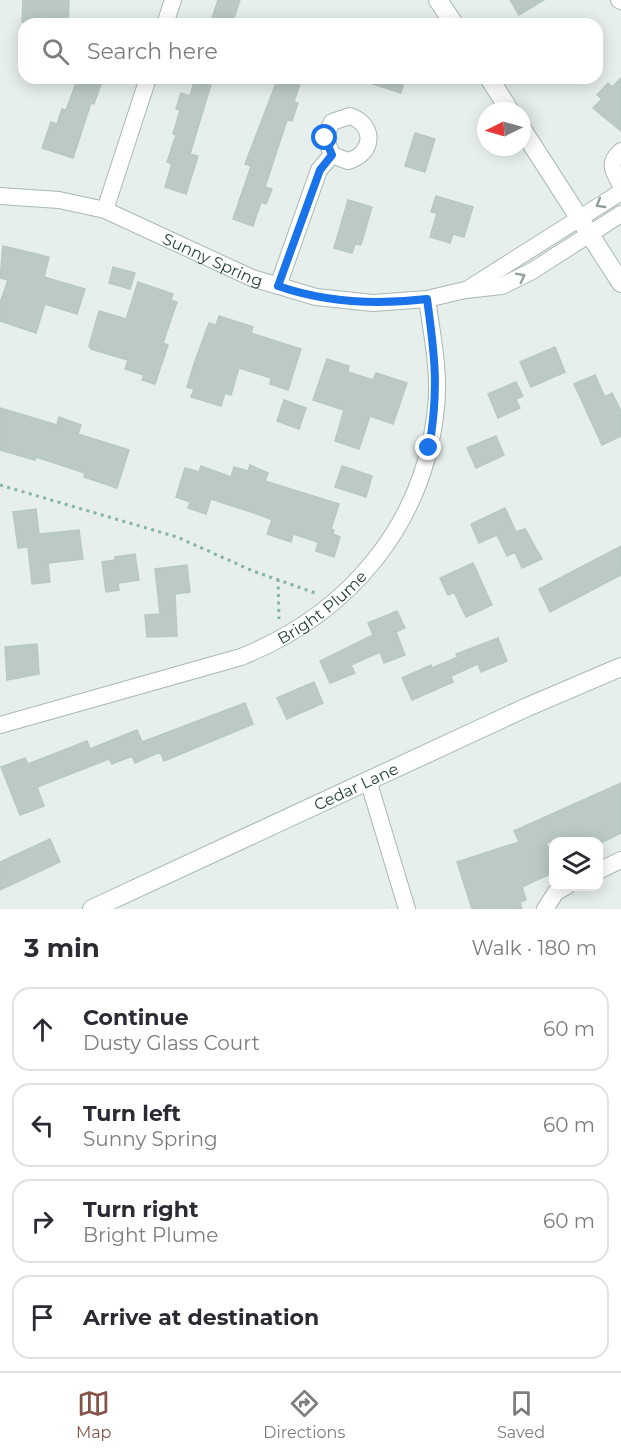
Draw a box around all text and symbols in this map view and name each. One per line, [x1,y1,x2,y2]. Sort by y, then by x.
search box [18,18,603,84]
icon: search [39,35,72,68]
text: Search here [87,38,218,65]
north arrow [477,102,531,156]
route start [311,124,337,150]
one-way arrow [596,197,606,209]
street label: Sunny Spring [160,229,265,291]
one-way arrow [515,272,526,284]
route end [415,434,441,460]
street label: Bright Plume [274,567,371,648]
street label: Cedar Lane [311,759,401,815]
map controls [549,837,603,891]
button: layers [549,837,603,891]
text: 3 min [24,932,100,964]
text: Walk · 180 m [472,936,597,960]
text: Continue [83,1004,189,1031]
icon: ahead [26,1013,59,1046]
text: 60 m [543,1017,595,1041]
text: Dusty Glass Court [83,1031,260,1055]
text: Turn left [83,1100,181,1127]
icon: left [26,1109,59,1142]
text: 60 m [543,1113,595,1137]
text: Sunny Spring [83,1127,218,1151]
text: Turn right [83,1196,198,1223]
icon: right [26,1205,59,1238]
text: 60 m [543,1209,595,1233]
text: Bright Plume [83,1223,218,1247]
icon: arrive [26,1301,59,1334]
text: Arrive at destination [83,1304,319,1331]
tab: Map [76,1387,111,1442]
tab: Directions [263,1387,345,1442]
tab: Saved [497,1387,545,1442]

